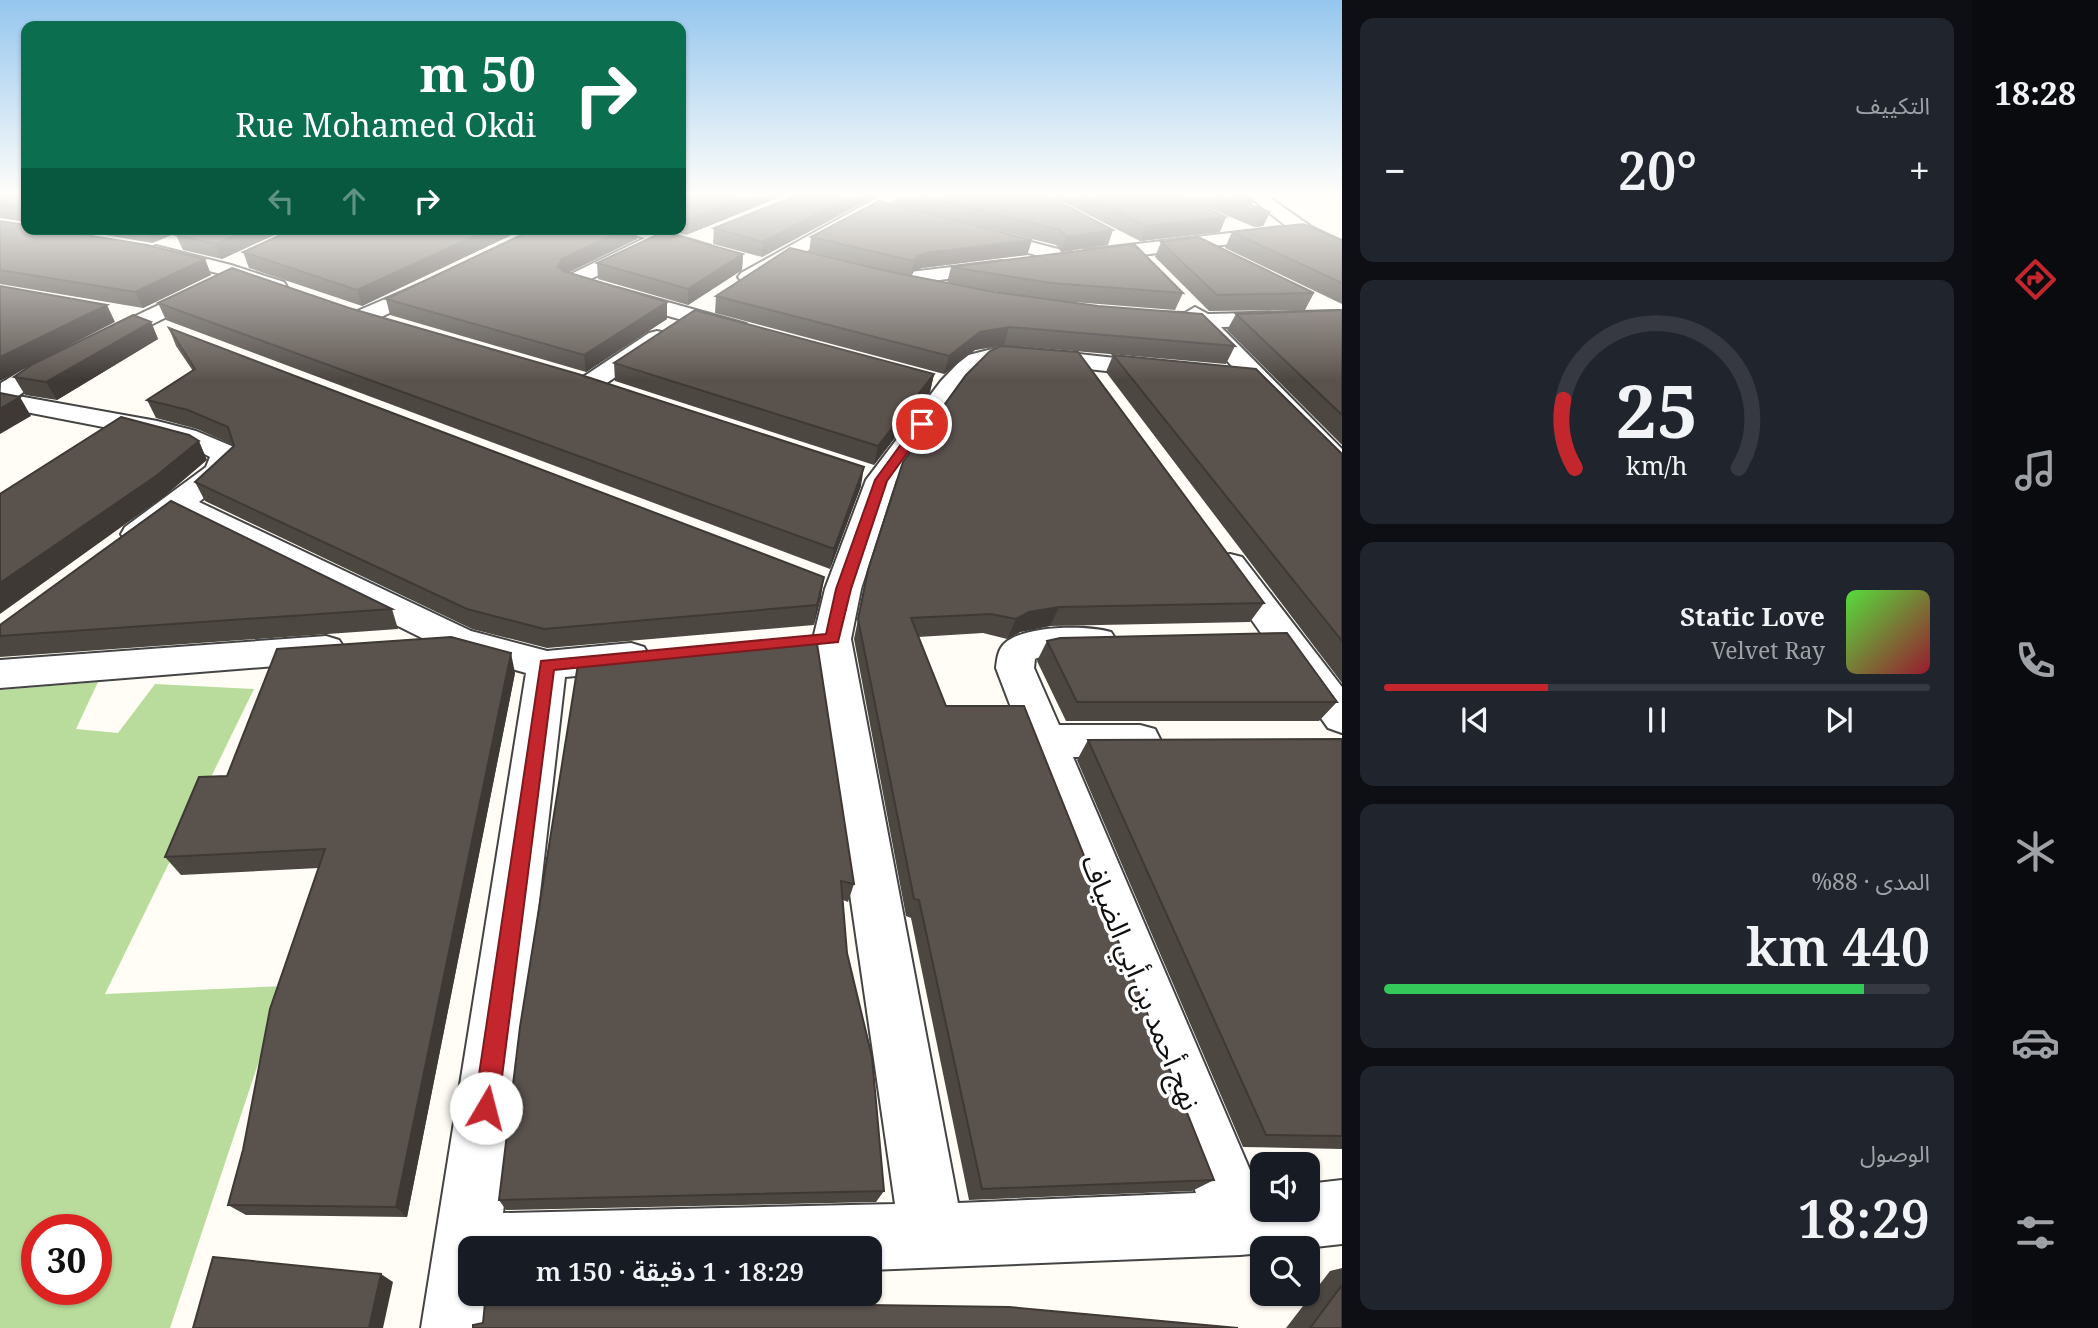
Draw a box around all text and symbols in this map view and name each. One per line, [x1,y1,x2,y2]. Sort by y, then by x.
text: 50 m [420,40,536,106]
icon: right [560,49,651,140]
text: 18:28 [1994,71,2076,114]
text: التكييف [1856,89,1930,121]
text: Rue Mohamed Okdi [235,103,536,146]
text: 20° [1618,134,1697,205]
text: − [1384,144,1406,196]
text: + [1909,144,1930,196]
icon: left [262,182,300,220]
icon: ahead [335,182,373,220]
icon: right [408,182,446,220]
icon: directions [2011,255,2060,304]
text: 25 [1616,360,1698,459]
pin [892,394,952,454]
icon: arrive [903,405,941,443]
icon: music [2011,446,2060,495]
text: km/h [1626,448,1688,482]
text: Static Love [1680,598,1825,634]
text: Velvet Ray [1711,634,1825,666]
icon: phone [2011,636,2060,685]
icon: previous [1456,701,1494,739]
icon: pause [1638,701,1676,739]
icon: next [1820,701,1858,739]
icon: climate [2011,827,2060,876]
street label: نهج أحمد بن أبي الضياف [1070,849,1211,1117]
text: المدى · 88% [1811,865,1930,897]
text: 440 km [1746,910,1930,981]
icon: car [2011,1018,2060,1067]
position arrow [449,1071,523,1145]
text: الوصول [1860,1137,1930,1169]
map controls [1250,1152,1320,1306]
button: sound [1250,1152,1320,1222]
text: 18:29 [1797,1182,1930,1253]
icon: filters [2011,1208,2060,1257]
speed limit sign: 30 [21,1214,112,1305]
button: search [1250,1236,1320,1306]
text: 18:29 · 1 دقيقة · 150 m [536,1253,804,1289]

